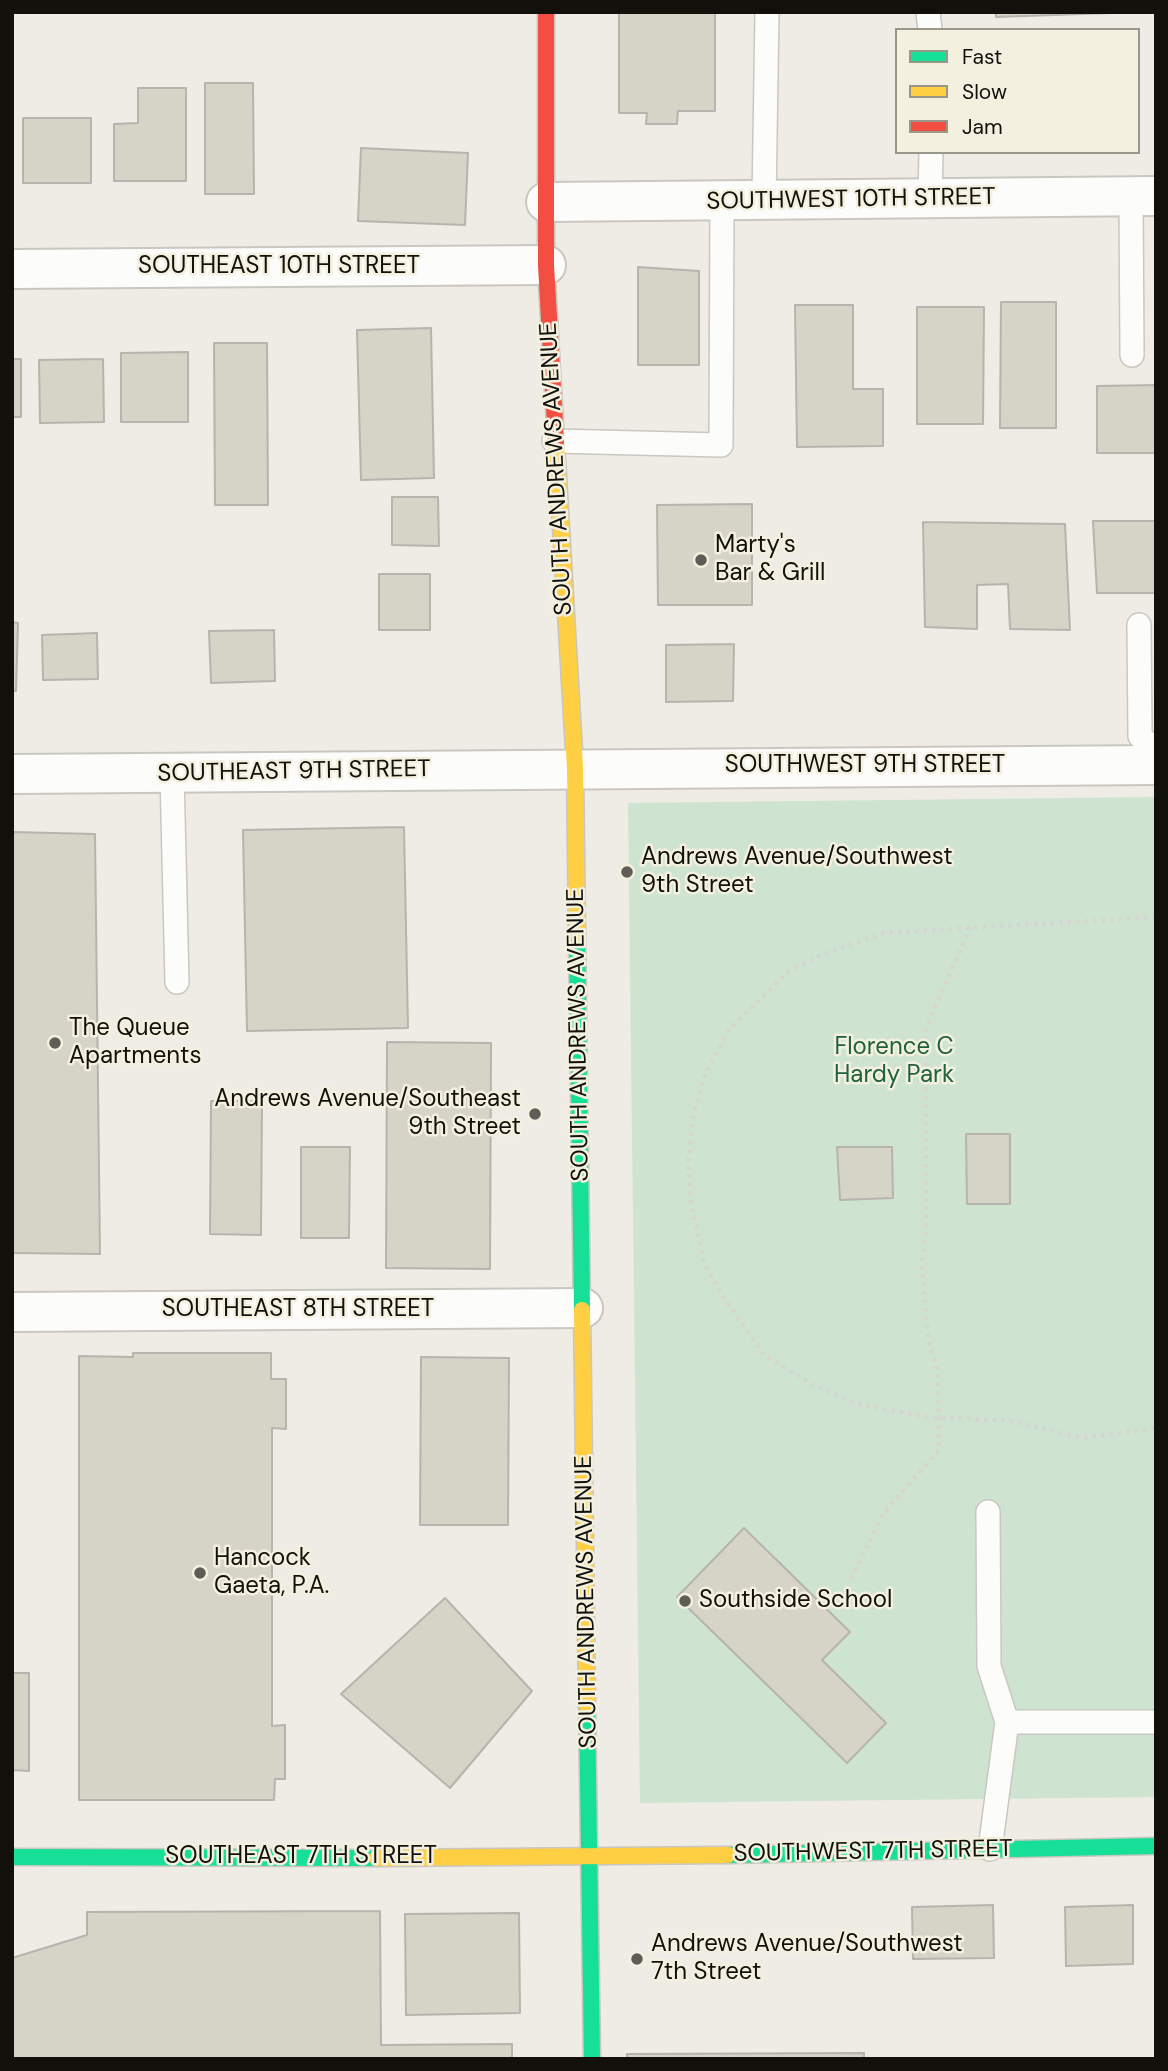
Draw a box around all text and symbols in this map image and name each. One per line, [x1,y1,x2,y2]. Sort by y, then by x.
legend [895,28,1140,154]
text: Fast [962,43,1002,71]
text: Slow [962,78,1007,106]
text: Jam [962,113,1003,141]
street label: SOUTHWEST 10TH STREET [706,183,996,217]
street label: SOUTHEAST 10TH STREET [138,253,420,281]
street label: SOUTH ANDREWS AVENUE [535,322,579,616]
place label: Marty's Bar & Grill [715,532,825,588]
marker: Marty's Bar & Grill [693,552,709,568]
street label: SOUTHWEST 9TH STREET [725,752,1005,780]
street label: SOUTHEAST 9TH STREET [157,755,431,789]
place label: Andrews Avenue/Southwest 9th Street [641,844,953,900]
marker: Andrews Avenue/Southwest 9th Street [619,864,635,880]
street label: SOUTH ANDREWS AVENUE [562,888,596,1182]
place label: The Queue Apartments [69,1015,202,1071]
park label: Florence C Hardy Park [834,1034,954,1090]
marker: The Queue Apartments [47,1035,63,1051]
place label: Andrews Avenue/Southeast 9th Street [214,1086,521,1142]
marker: Andrews Avenue/Southeast 9th Street [527,1106,543,1122]
street label: SOUTHEAST 8TH STREET [162,1296,434,1324]
street label: SOUTH ANDREWS AVENUE [570,1455,604,1749]
place label: Hancock Gaeta, P.A. [214,1545,329,1601]
marker: Hancock Gaeta, P.A. [192,1565,208,1581]
place label: Southside School [699,1587,892,1615]
marker: Southside School [677,1593,693,1609]
street label: SOUTHWEST 7TH STREET [733,1835,1013,1869]
street label: SOUTHEAST 7TH STREET [165,1843,437,1871]
place label: Andrews Avenue/Southwest 7th Street [651,1931,963,1987]
marker: Andrews Avenue/Southwest 7th Street [629,1951,645,1967]

